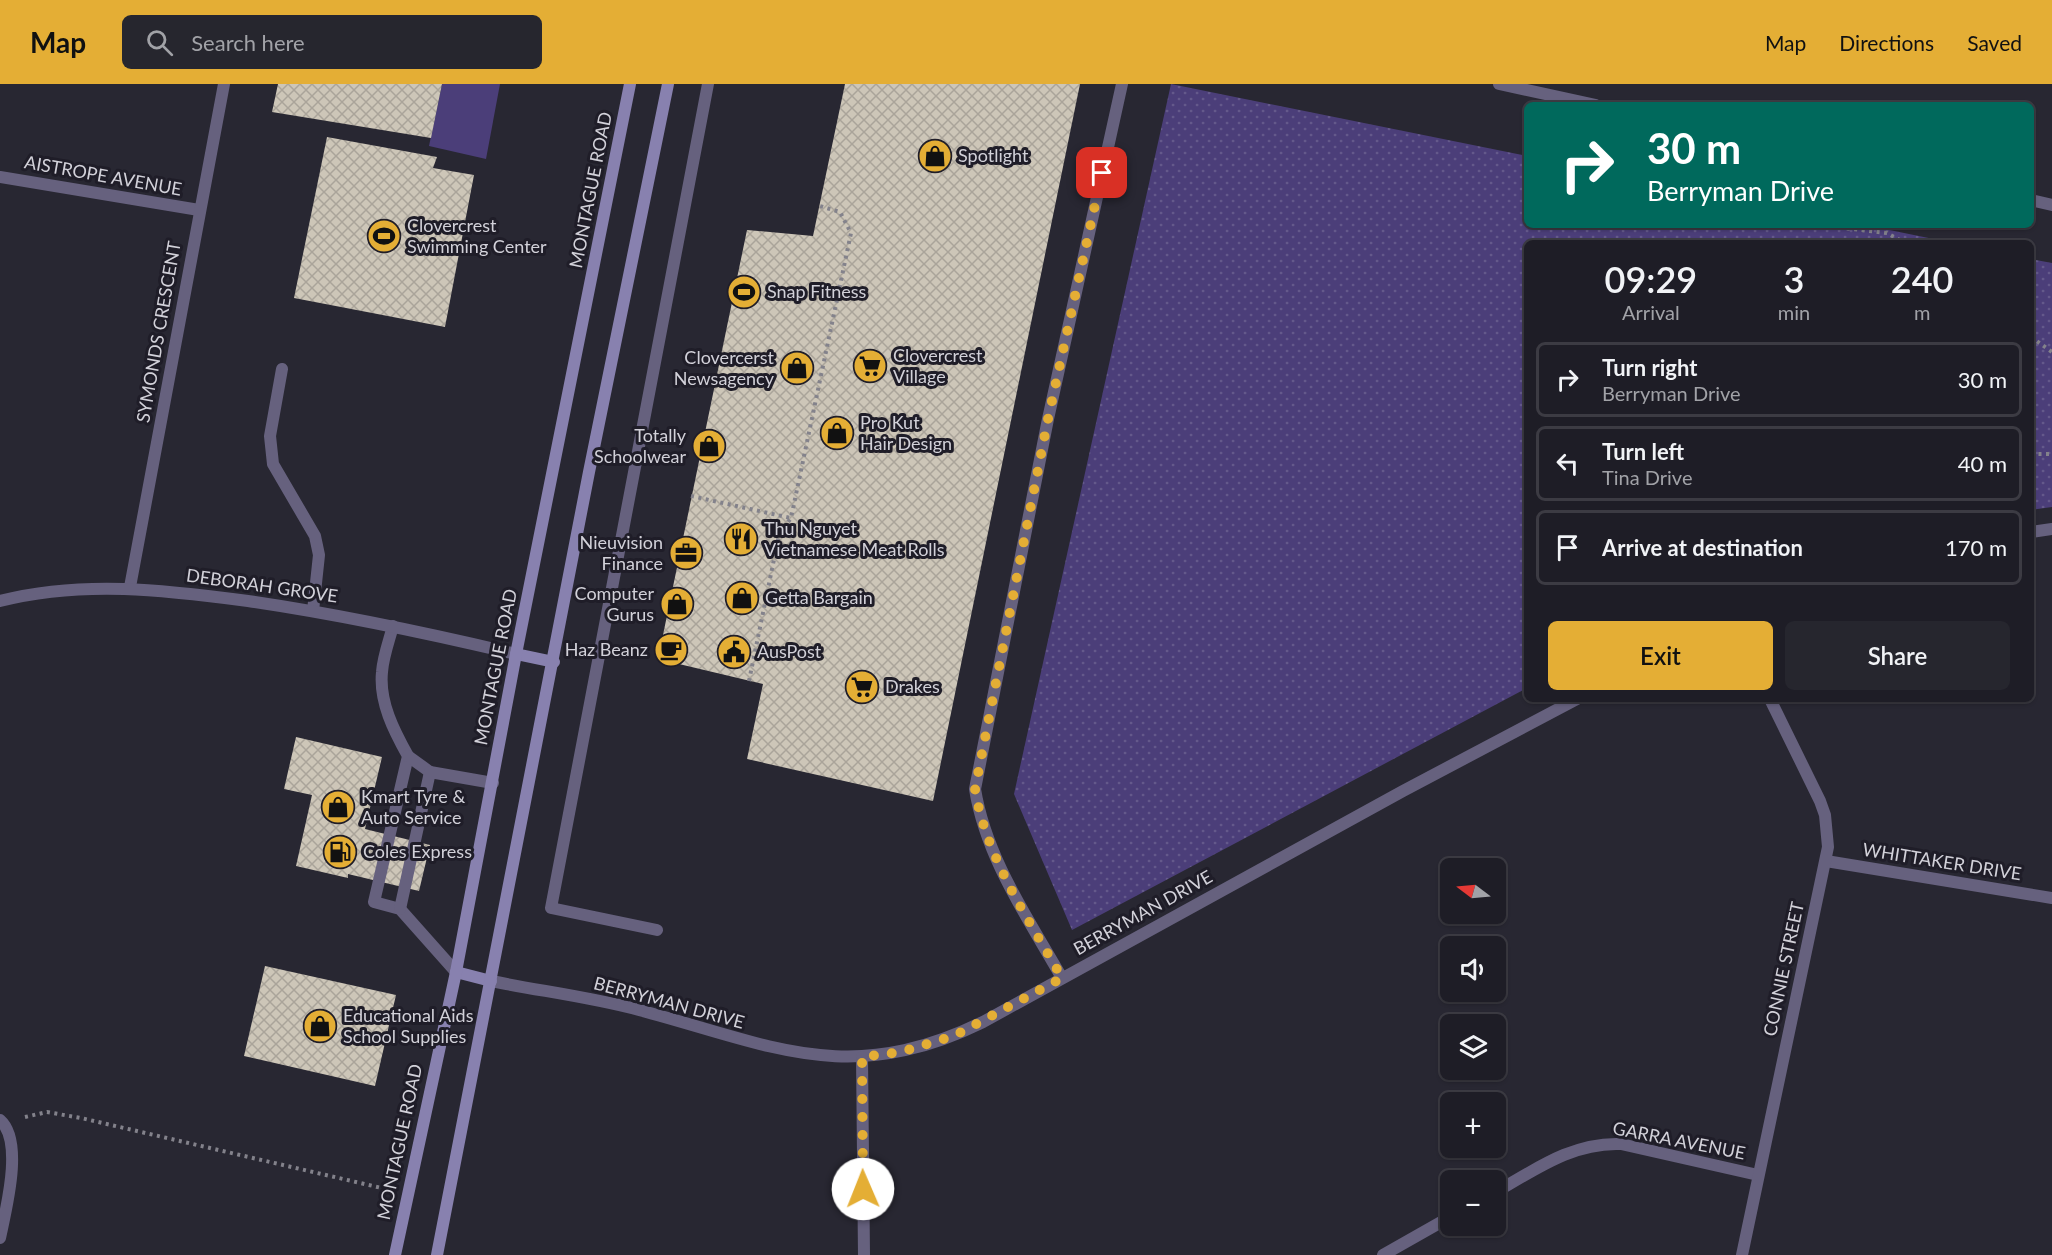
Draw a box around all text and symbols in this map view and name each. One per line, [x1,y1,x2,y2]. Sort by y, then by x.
search box [122,15,542,69]
text: Map [30,25,86,59]
icon: search [143,26,176,59]
text: Search here [191,29,305,56]
text: Map [1765,30,1806,55]
text: Directions [1839,30,1934,55]
text: Saved [1967,30,2022,55]
street label: MONTAGUE ROAD [564,110,616,270]
text: 30 m [1647,123,1741,173]
icon: right [1548,126,1626,204]
shop icon: Spotlight [917,138,953,174]
place label: Spotlight [958,144,1029,166]
pin [1076,147,1127,198]
street label: AISTROPE AVENUE [23,150,184,200]
icon: arrive [1085,156,1118,189]
text: Berryman Drive [1647,174,1834,207]
place label: Clovercrest Swimming Center [407,214,547,257]
sports icon: Clovercrest Swimming Center [366,218,402,254]
street label: SYMONDS CRESCENT [131,239,185,424]
text: 09:29 [1605,257,1697,301]
text: 3 [1784,257,1804,301]
text: 240 [1891,257,1953,301]
sports icon: Snap Fitness [726,274,762,310]
place label: Snap Fitness [767,280,867,302]
text: Arrival [1622,300,1680,324]
text: min [1778,300,1810,324]
text: m [1914,300,1930,324]
place label: Clovercrest Village [893,344,983,387]
place label: Clovercerst Newsagency [674,346,775,389]
supermarket icon: Clovercrest Village [852,348,888,384]
shop icon: Clovercerst Newsagency [779,350,815,386]
text: Turn right [1602,354,1697,381]
icon: right [1551,363,1584,396]
text: 30 m [1958,366,2007,393]
text: Berryman Drive [1602,381,1741,405]
place label: Pro Kut Hair Design [860,411,952,454]
shop icon: Pro Kut Hair Design [819,415,855,451]
place label: Totally Schoolwear [594,424,687,467]
shop icon: Totally Schoolwear [691,428,727,464]
text: Turn left [1602,438,1684,465]
icon: left [1551,447,1584,480]
text: 40 m [1958,450,2007,477]
text: Tina Drive [1602,465,1692,489]
place label: Thu Nguyet Vietnamese Meat Rolls [764,517,945,560]
restaurant icon: Thu Nguyet Vietnamese Meat Rolls [723,521,759,557]
place label: Nieuvision Finance [580,531,663,574]
icon: arrive [1551,531,1584,564]
text: Arrive at destination [1602,534,1803,561]
text: 170 m [1945,534,2007,561]
office icon: Nieuvision Finance [668,535,704,571]
street label: DEBORAH GROVE [185,563,339,607]
shop icon: Getta Bargain [724,580,760,616]
place label: Computer Gurus [575,582,654,625]
shop icon: Computer Gurus [659,586,695,622]
place label: Getta Bargain [765,586,873,608]
street label: MONTAGUE ROAD [469,587,521,747]
button: Exit [1548,621,1773,690]
button: Share [1785,621,2010,690]
cafe icon: Haz Beanz [653,632,689,668]
public building icon: AusPost [716,634,752,670]
place label: Haz Beanz [565,638,648,660]
place label: AusPost [757,640,822,662]
supermarket icon: Drakes [844,669,880,705]
place label: Drakes [885,675,940,697]
place label: Kmart Tyre & Auto Service [361,785,465,828]
shop icon: Kmart Tyre & Auto Service [320,789,356,825]
fuel station icon: Coles Express [322,834,358,870]
street label: WHITTAKER DRIVE [1861,838,2023,884]
place label: Coles Express [363,840,472,862]
north arrow [1440,858,1506,924]
map controls [1440,858,1506,1236]
street label: BERRYMAN DRIVE [1069,865,1216,959]
street label: CONNIE STREET [1758,899,1808,1038]
button: sound [1440,936,1506,1002]
street label: BERRYMAN DRIVE [591,971,747,1033]
place label: Educational Aids School Supplies [343,1004,474,1047]
shop icon: Educational Aids School Supplies [302,1008,338,1044]
button: layers [1440,1014,1506,1080]
street label: MONTAGUE ROAD [372,1062,426,1222]
button: + [1440,1092,1506,1158]
street label: GARRA AVENUE [1611,1116,1747,1164]
position arrow [831,1157,895,1221]
button: − [1440,1170,1506,1236]

